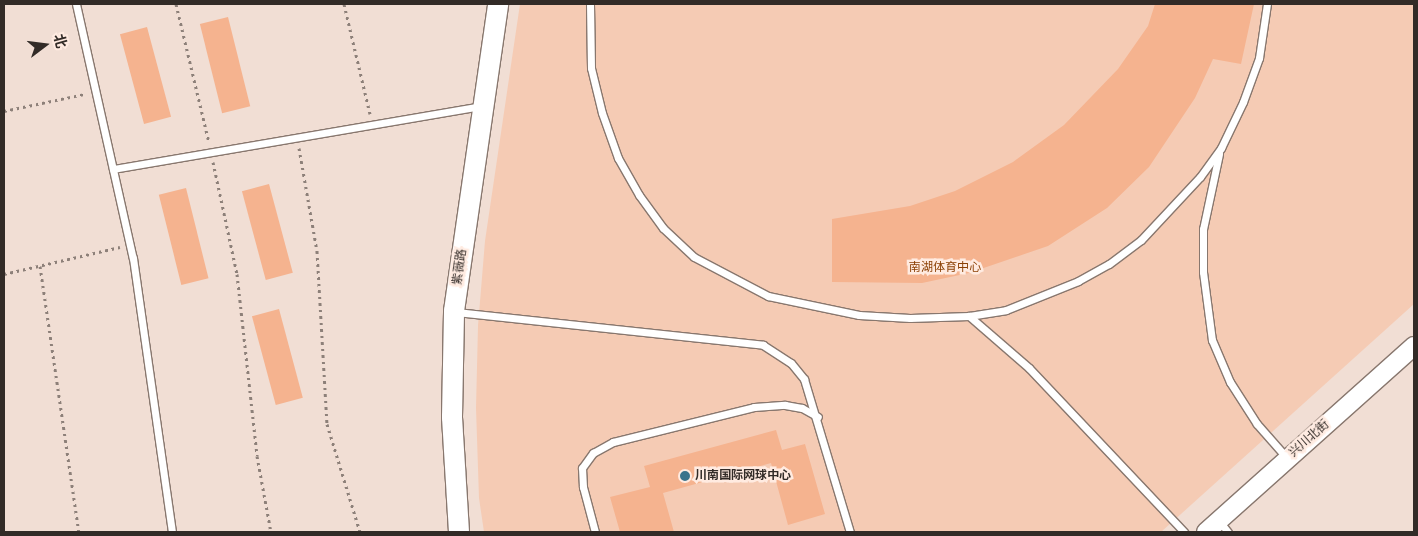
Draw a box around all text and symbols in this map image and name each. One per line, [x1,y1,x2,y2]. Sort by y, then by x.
north arrow [20,20,70,70]
text: 北 [50,32,70,50]
street label: 紫薇路 [450,248,470,286]
park label: 南湖体育中心 [909,261,981,275]
street label: 兴川北街 [1286,418,1332,460]
place label: 川南国际网球中心 [695,469,791,483]
marker: 川南国际网球中心 [679,470,691,482]

